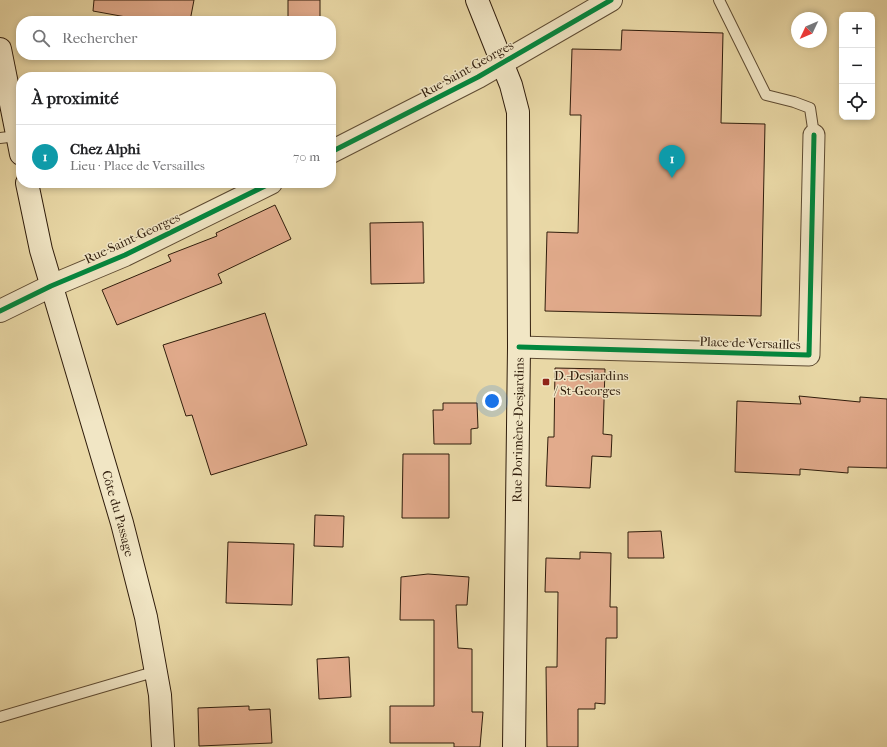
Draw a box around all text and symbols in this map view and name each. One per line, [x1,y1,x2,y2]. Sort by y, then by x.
north arrow [791,12,827,48]
map controls [839,12,875,120]
button: + [839,12,875,48]
search box [16,16,336,60]
icon: search [30,27,52,49]
text: Rechercher [62,29,137,47]
street label: Rue Saint-Georges [418,37,516,101]
button: − [839,48,875,84]
button: locate [839,84,875,120]
text: À proximité [32,88,119,108]
text: Chez Alphi [70,140,140,158]
pin: 1 [659,145,685,178]
text: 1 [43,149,47,164]
text: 70 m [293,149,320,164]
text: Lieu · Place de Versailles [70,158,205,173]
street label: Rue Saint-Georges [82,209,182,267]
street label: Place de Versailles [699,334,801,352]
street label: Rue Dorimène-Desjardins [509,357,527,503]
place label: D.-Desjardins / St-Georges [553,368,629,398]
marker: D.-Desjardins / St-Georges [541,377,551,387]
your location [482,391,502,411]
street label: Côte du Passage [99,468,138,559]

